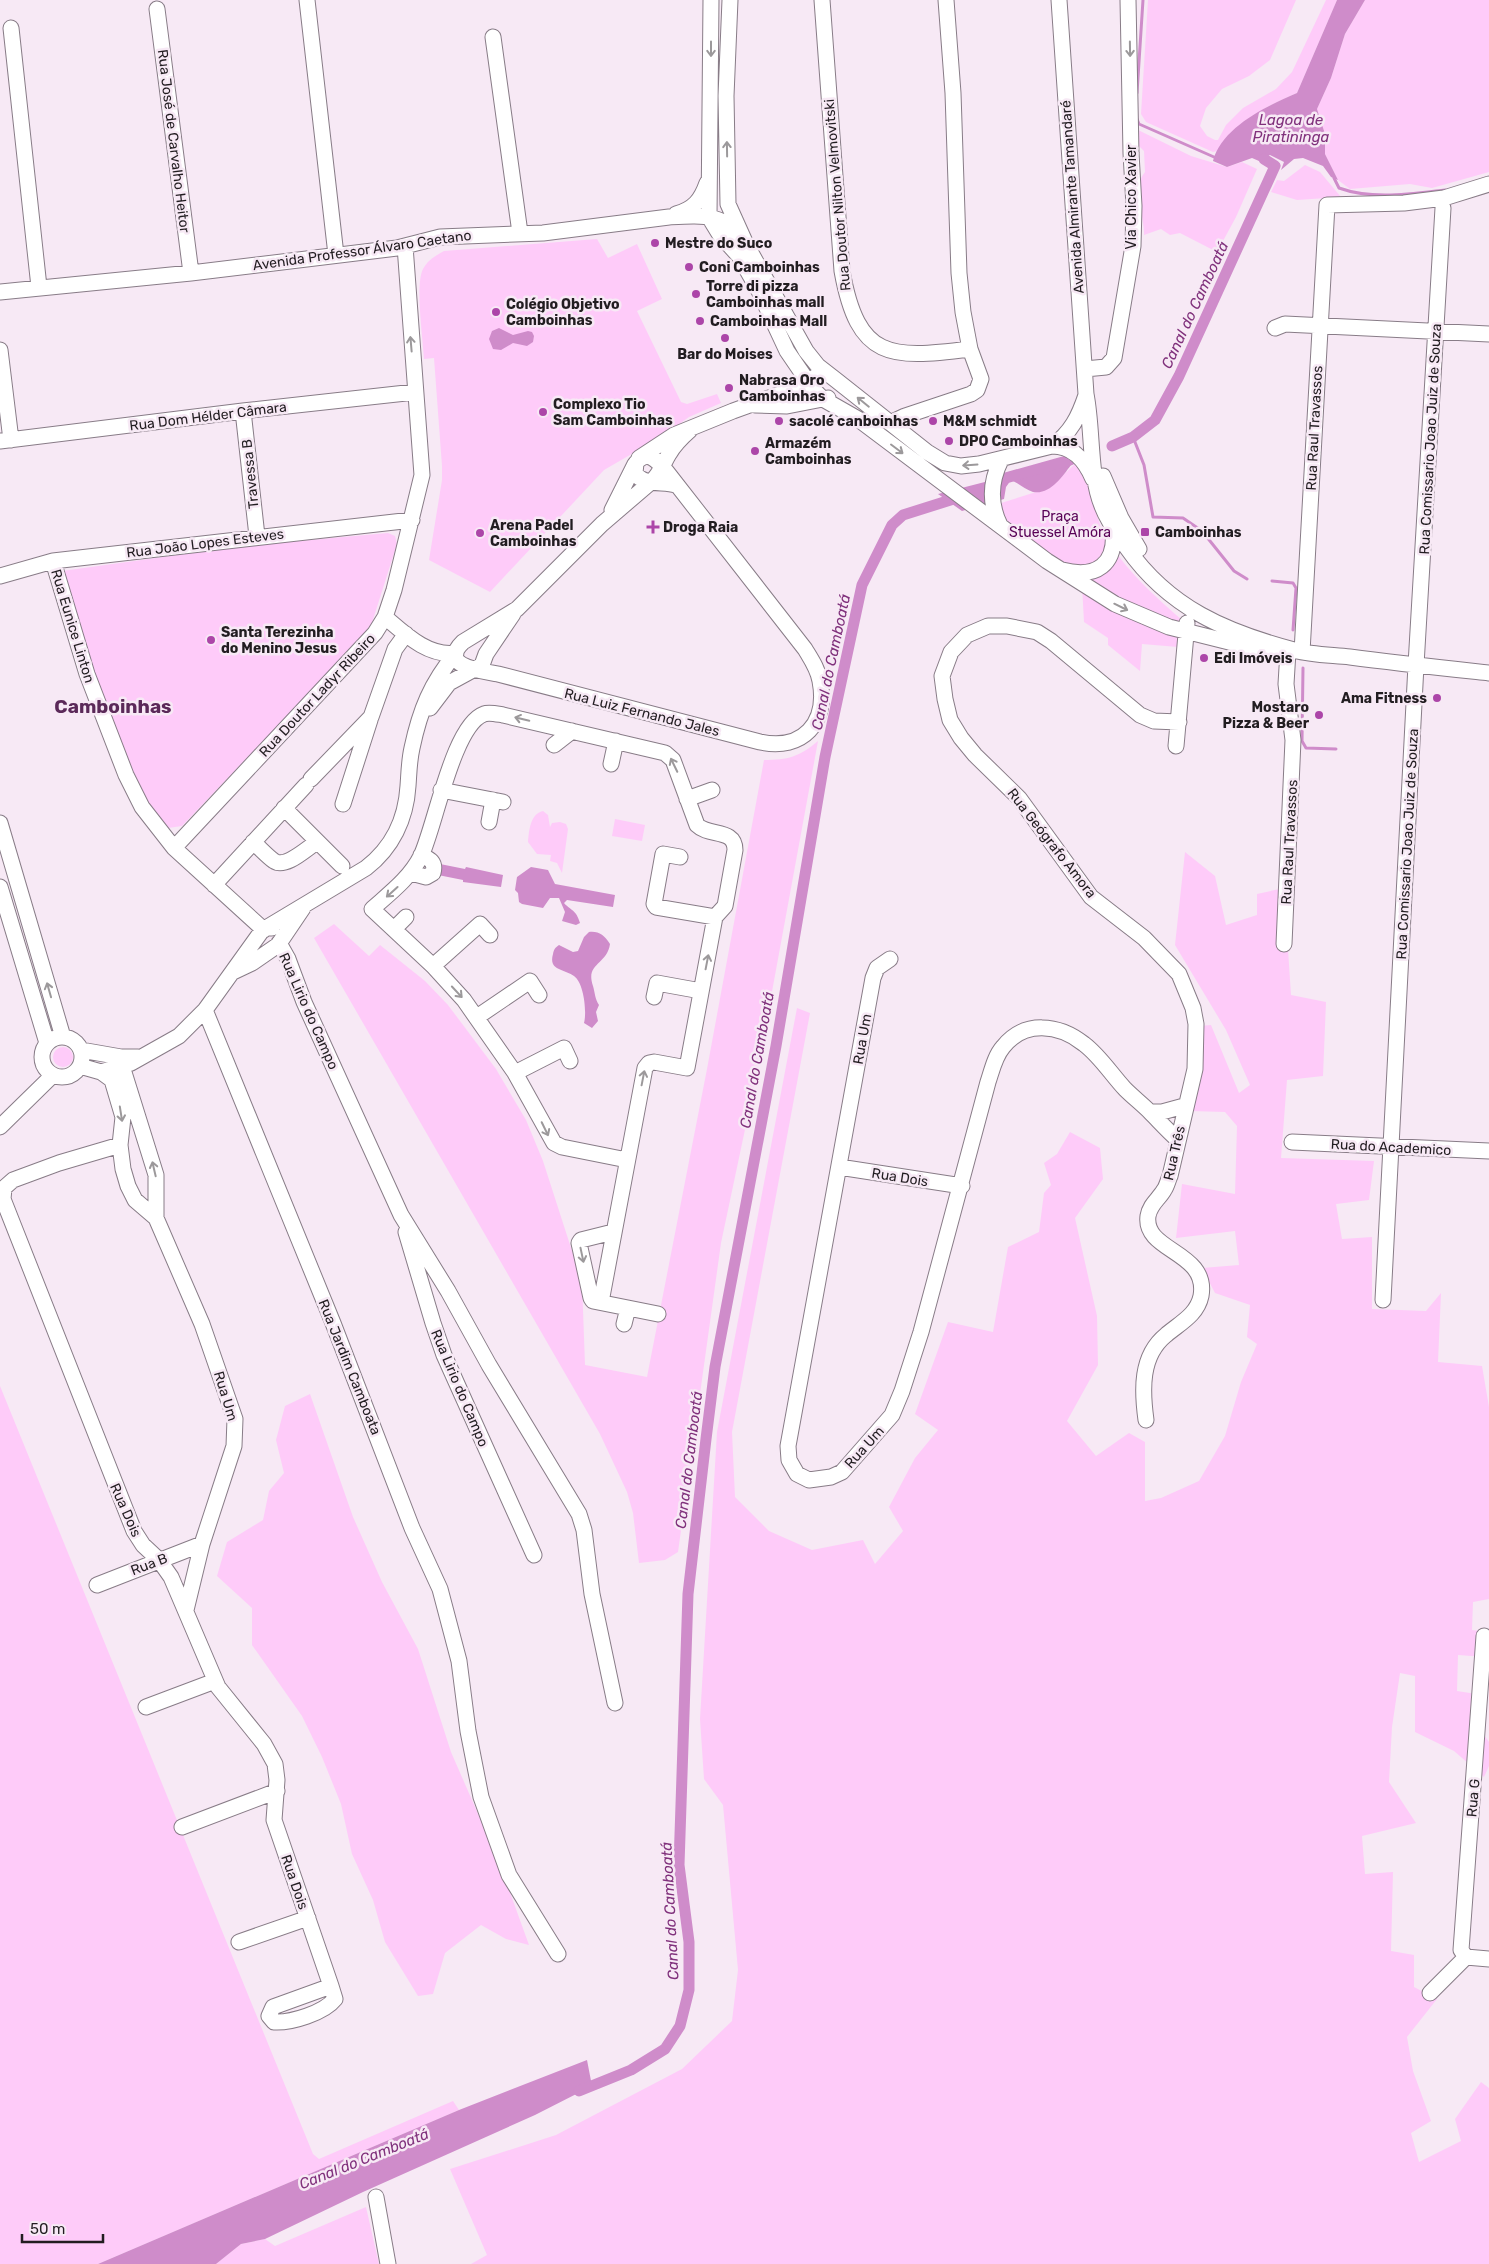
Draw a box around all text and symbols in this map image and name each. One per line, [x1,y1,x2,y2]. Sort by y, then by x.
one-way arrow [706,40,715,56]
one-way arrow [1125,40,1134,56]
street label: Rua José de Carvalho Heitor [154,48,193,234]
street label: Rua Doutor Nilton Velmovitski [821,98,854,292]
street label: Avenida Almirante Tamandaré [1057,100,1088,294]
water label: Lagoa de Piratininga [1253,111,1330,146]
one-way arrow [722,141,732,157]
street label: Via Chico Xavier [1123,144,1140,249]
street label: Avenida Professor Álvaro Caetano [252,226,472,274]
place label: Mestre do Suco [665,235,772,252]
marker: Mestre do Suco [649,237,661,249]
water label: Canal do Camboatá [1158,238,1232,371]
place label: Coni Camboinhas [699,259,820,276]
marker: Coni Camboinhas [683,261,695,273]
place label: Torre di pizza Camboinhas mall [706,278,824,311]
marker: Torre di pizza Camboinhas mall [690,288,702,300]
place label: Colégio Objetivo Camboinhas [506,296,620,329]
marker: Colégio Objetivo Camboinhas [490,306,502,318]
place label: Camboinhas Mall [710,313,827,330]
marker: Camboinhas Mall [694,315,706,327]
street label: Rua Comissario Joao Juiz de Souza [1416,323,1445,555]
marker: Bar do Moises [719,332,731,344]
one-way arrow [406,336,416,352]
place label: Bar do Moises [677,346,773,363]
street label: Rua Raul Travassos [1303,365,1326,491]
place label: Nabrasa Oro Camboinhas [739,372,826,405]
marker: Nabrasa Oro Camboinhas [723,382,735,394]
place label: Complexo Tio Sam Camboinhas [553,396,673,429]
one-way arrow [856,396,869,407]
street label: Rua Dom Hélder Câmara [128,398,288,435]
marker: Complexo Tio Sam Camboinhas [537,406,549,418]
place label: sacolé canboinhas [789,413,918,430]
place label: M&M schmidt [943,413,1037,430]
marker: sacolé canboinhas [773,415,785,427]
marker: M&M schmidt [927,415,939,427]
place label: DPO Camboinhas [959,433,1078,450]
place label: Armazém Camboinhas [765,435,852,468]
marker: DPO Camboinhas [943,435,955,447]
street label: Travessa B [238,438,263,510]
one-way arrow [890,444,904,454]
marker: Armazém Camboinhas [749,445,761,457]
one-way arrow [963,460,979,470]
park label: Praça Stuessel Amóra [1009,508,1111,541]
place label: Arena Padel Camboinhas [490,517,577,550]
place label: Droga Raia [663,519,738,536]
marker: Droga Raia [647,521,659,533]
place label: Camboinhas [1155,524,1242,541]
street label: Rua João Lopes Esteves [125,525,285,562]
marker: Camboinhas [1139,526,1151,538]
marker: Arena Padel Camboinhas [474,527,486,539]
street label: Rua Eunice Linton [47,567,98,685]
water label: Canal do Camboatá [808,592,854,731]
one-way arrow [1113,603,1128,612]
place label: Santa Terezinha do Menino Jesus [221,624,337,657]
street label: Rua Doutor Ladyr Ribeiro [256,630,379,760]
marker: Santa Terezinha do Menino Jesus [205,634,217,646]
place label: Edi Imóveis [1214,650,1293,667]
marker: Edi Imóveis [1198,652,1210,664]
street label: Rua Luiz Fernando Jales [562,685,721,740]
place label: Ama Fitness [1341,690,1427,707]
marker: Ama Fitness [1431,692,1443,704]
district label: Camboinhas [54,695,172,718]
place label: Mostaro Pizza & Beer [1223,699,1310,732]
marker: Mostaro Pizza & Beer [1313,709,1325,721]
one-way arrow [515,714,531,723]
street label: Rua Comissario Joao Juiz de Souza [1393,728,1422,960]
one-way arrow [669,758,678,773]
street label: Rua Raul Travassos [1278,779,1301,905]
street label: Rua Geógrafo Amora [1003,785,1100,902]
one-way arrow [386,886,399,897]
street label: Rua Lirio do Campo [275,950,342,1072]
one-way arrow [702,955,712,971]
one-way arrow [43,982,53,998]
one-way arrow [451,986,463,999]
water label: Canal do Camboatá [736,990,778,1130]
street label: Rua Um [850,1012,875,1066]
one-way arrow [639,1071,648,1087]
one-way arrow [117,1105,127,1121]
one-way arrow [540,1121,550,1136]
street label: Rua Três [1160,1124,1189,1182]
street label: Rua do Academico [1330,1136,1452,1159]
one-way arrow [149,1162,158,1178]
street label: Rua Dois [870,1165,929,1190]
one-way arrow [578,1247,587,1263]
street label: Rua Jardim Camboata [315,1297,385,1437]
street label: Rua Lirio do Campo [427,1327,492,1449]
street label: Rua Um [210,1369,241,1423]
water label: Canal do Camboatá [672,1390,706,1530]
street label: Rua Um [841,1423,888,1472]
street label: Rua Dois [106,1481,145,1540]
street label: Rua B [128,1550,170,1579]
street label: Rua G [1463,1778,1484,1818]
water label: Canal do Camboatá [657,1841,683,1981]
street label: Rua Dois [277,1852,312,1912]
water label: Canal do Camboatá [297,2125,432,2193]
scale bar [22,2212,104,2244]
text: 50 m [30,2220,65,2238]

